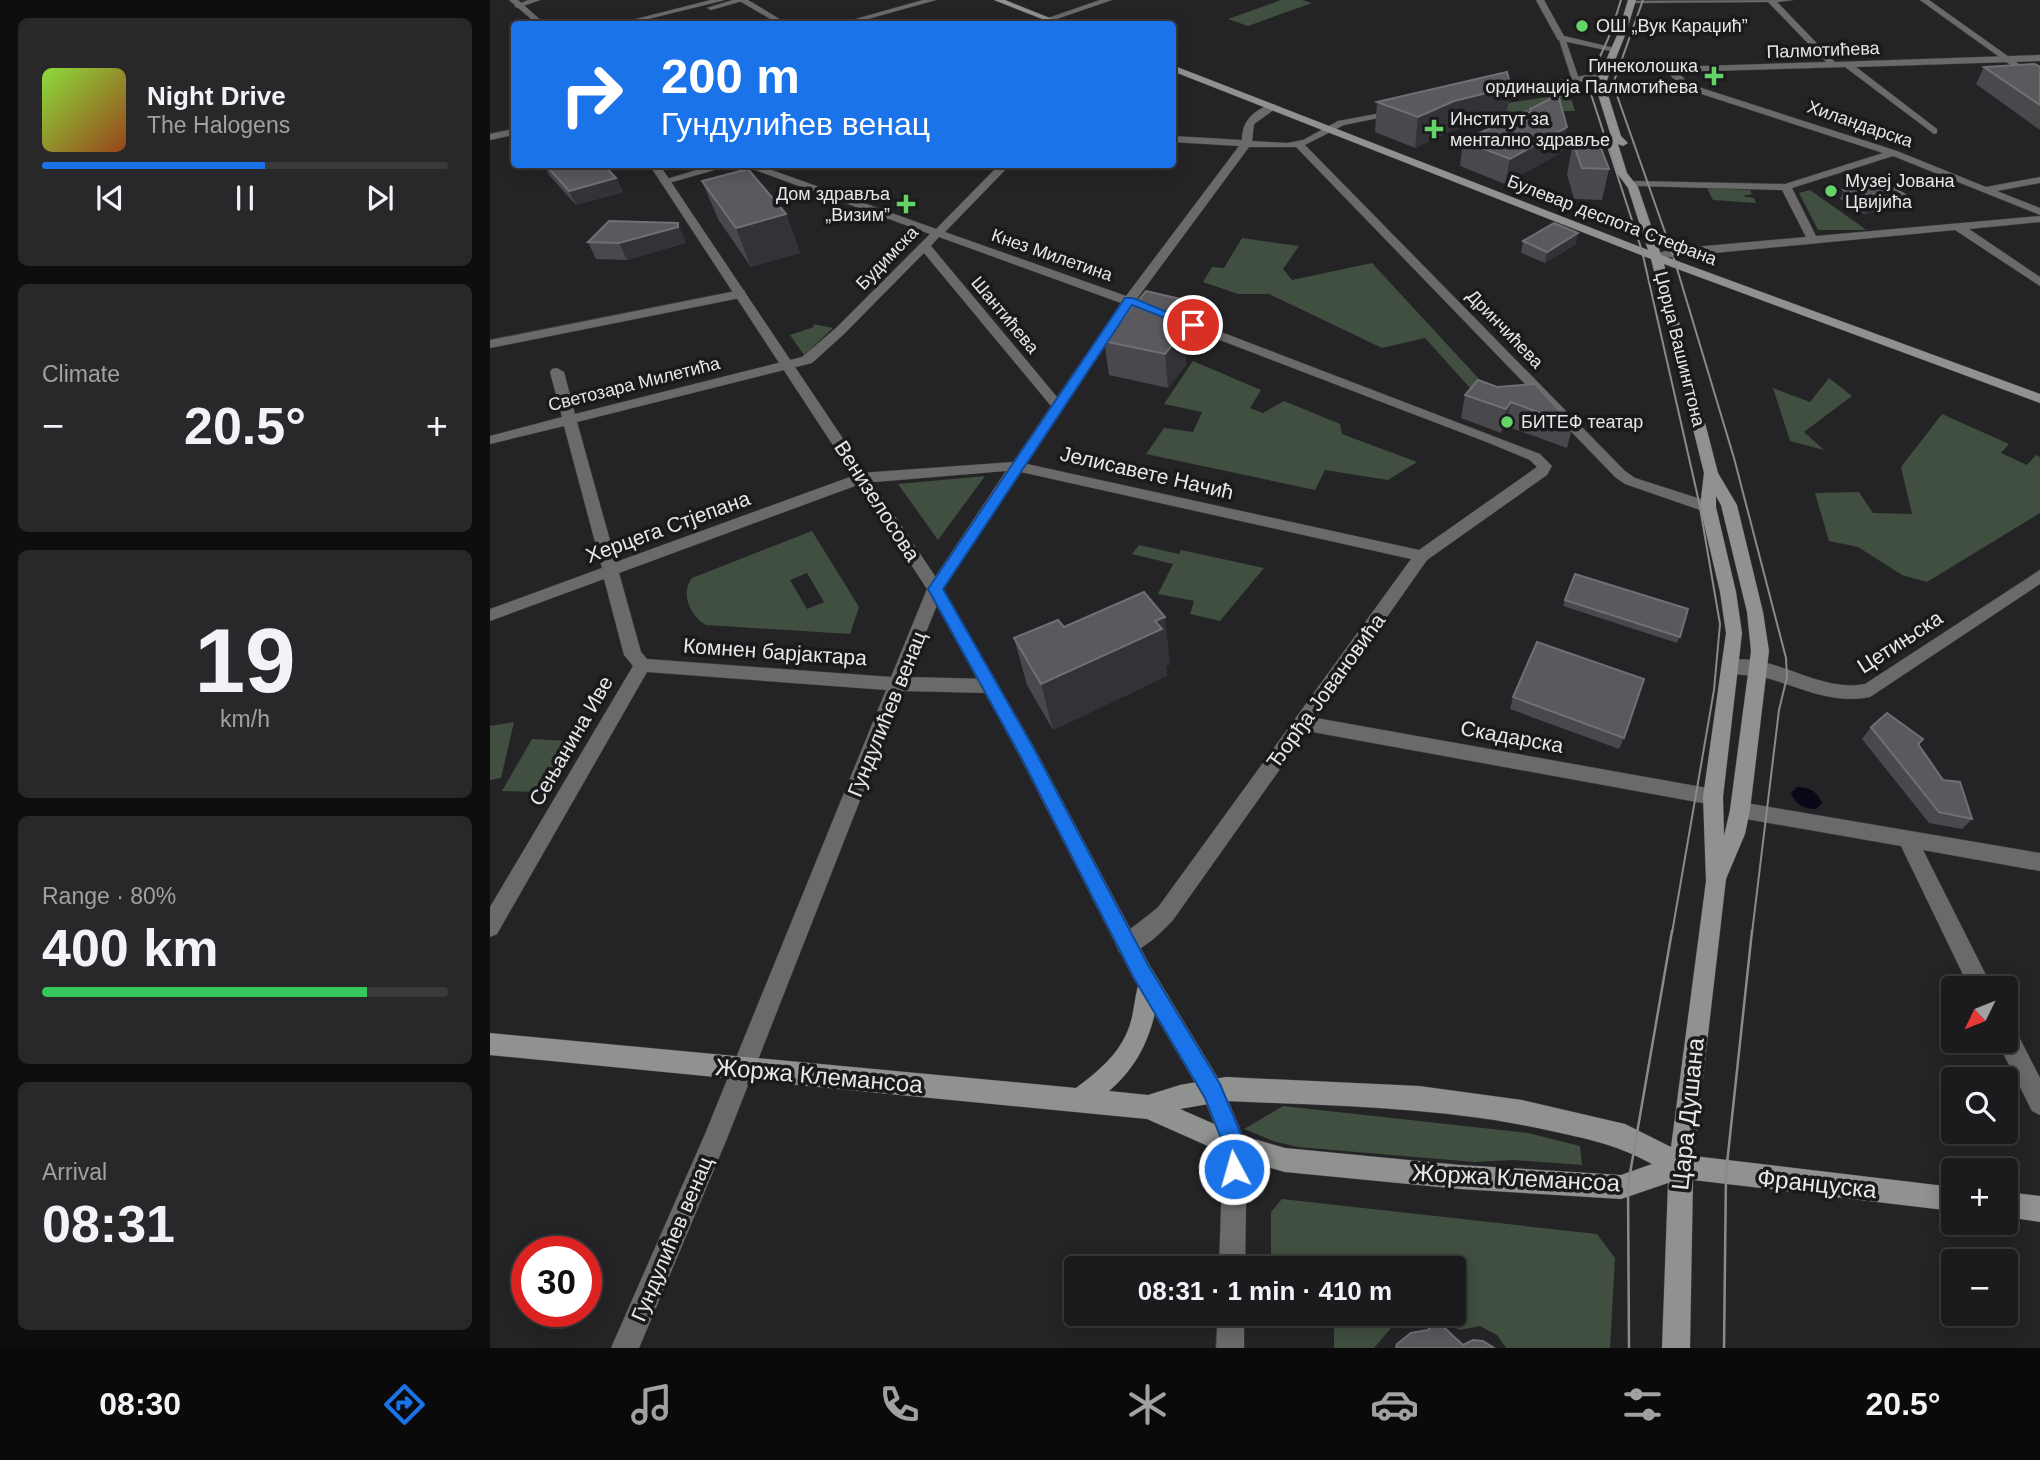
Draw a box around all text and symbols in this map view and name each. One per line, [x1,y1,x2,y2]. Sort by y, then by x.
place label: ОШ „Вук Караџић” [1596,16,1748,36]
marker: ОШ „Вук Караџић” [1574,18,1590,34]
street label: Палмотићева [1766,38,1881,62]
icon: right [546,49,637,140]
text: 200 m [661,49,800,103]
place label: Гинеколошка ординација Палмотићева [1485,56,1699,97]
marker: Гинеколошка ординација Палмотићева [1704,66,1724,86]
text: Night Drive [147,81,286,111]
street label: Хиландарска [1805,97,1916,152]
text: Гундулићев венац [661,106,930,142]
place label: Институт за ментално здравље [1450,109,1610,150]
text: The Halogens [147,112,290,138]
marker: Институт за ментално здравље [1424,119,1444,139]
street label: Булевар деспота Стефана [1504,171,1720,270]
place label: Музеј Јована Цвијића [1845,171,1956,212]
icon: previous [91,179,129,217]
icon: pause [226,179,264,217]
icon: next [361,179,399,217]
marker: Музеј Јована Цвијића [1823,183,1839,199]
place label: Дом здравља „Визим” [776,184,891,225]
marker: Дом здравља „Визим” [896,194,916,214]
street label: Будимска [852,222,923,294]
street label: Кнез Милетина [989,225,1116,285]
street label: Џорџа Вашингтона [1651,269,1709,429]
street label: Шантићева [967,273,1044,358]
street label: Дринчићева [1463,286,1548,373]
pin [1163,295,1223,355]
icon: arrive [1174,306,1212,344]
street label: Светозара Милетића [546,353,723,415]
text: Climate [42,361,120,387]
text: 20.5° [184,397,306,455]
text: − [42,405,64,447]
text: + [426,405,448,447]
place label: БИТЕФ театар [1521,412,1643,432]
marker: БИТЕФ театар [1499,414,1515,430]
street label: Венизелосова [830,436,925,565]
street label: Јелисавете Начић [1058,441,1236,504]
street label: Херцега Стјепана [583,486,753,567]
street label: Цетињска [1853,605,1947,678]
street label: Ђорђа Јовановића [1262,609,1389,772]
text: 19 [194,610,296,711]
street label: Гундулићев венац [843,628,930,800]
street label: Комнен барјактара [682,634,868,669]
street label: Сењанина Иве [524,672,617,810]
text: km/h [220,706,270,732]
street label: Скадарска [1459,716,1566,757]
text: Range · 80% [42,883,176,909]
text: 400 km [42,919,218,977]
north arrow [1941,976,2018,1054]
map controls [1941,976,2018,1326]
street label: Цара Душана [1666,1036,1709,1191]
street label: Жоржа Клемансоа [714,1053,924,1098]
button: search [1941,1067,2018,1144]
position arrow [1197,1132,1271,1206]
street label: Гундулићев венац [626,1153,717,1325]
button: + [1941,1158,2018,1235]
text: Arrival [42,1159,107,1185]
street label: Жоржа Клемансоа [1411,1159,1621,1196]
street label: Француска [1756,1164,1879,1203]
text: 08:31 [42,1195,175,1253]
speed limit sign: 30 [511,1236,602,1327]
button: − [1941,1249,2018,1326]
text: 08:31 · 1 min · 410 m [1138,1276,1392,1306]
icon: directions [380,1380,429,1429]
icon: music [627,1380,676,1429]
icon: phone [875,1380,924,1429]
icon: climate [1123,1380,1172,1429]
icon: car [1370,1380,1419,1429]
icon: filters [1618,1380,1667,1429]
text: 08:30 [99,1386,181,1422]
text: 20.5° [1866,1386,1941,1422]

